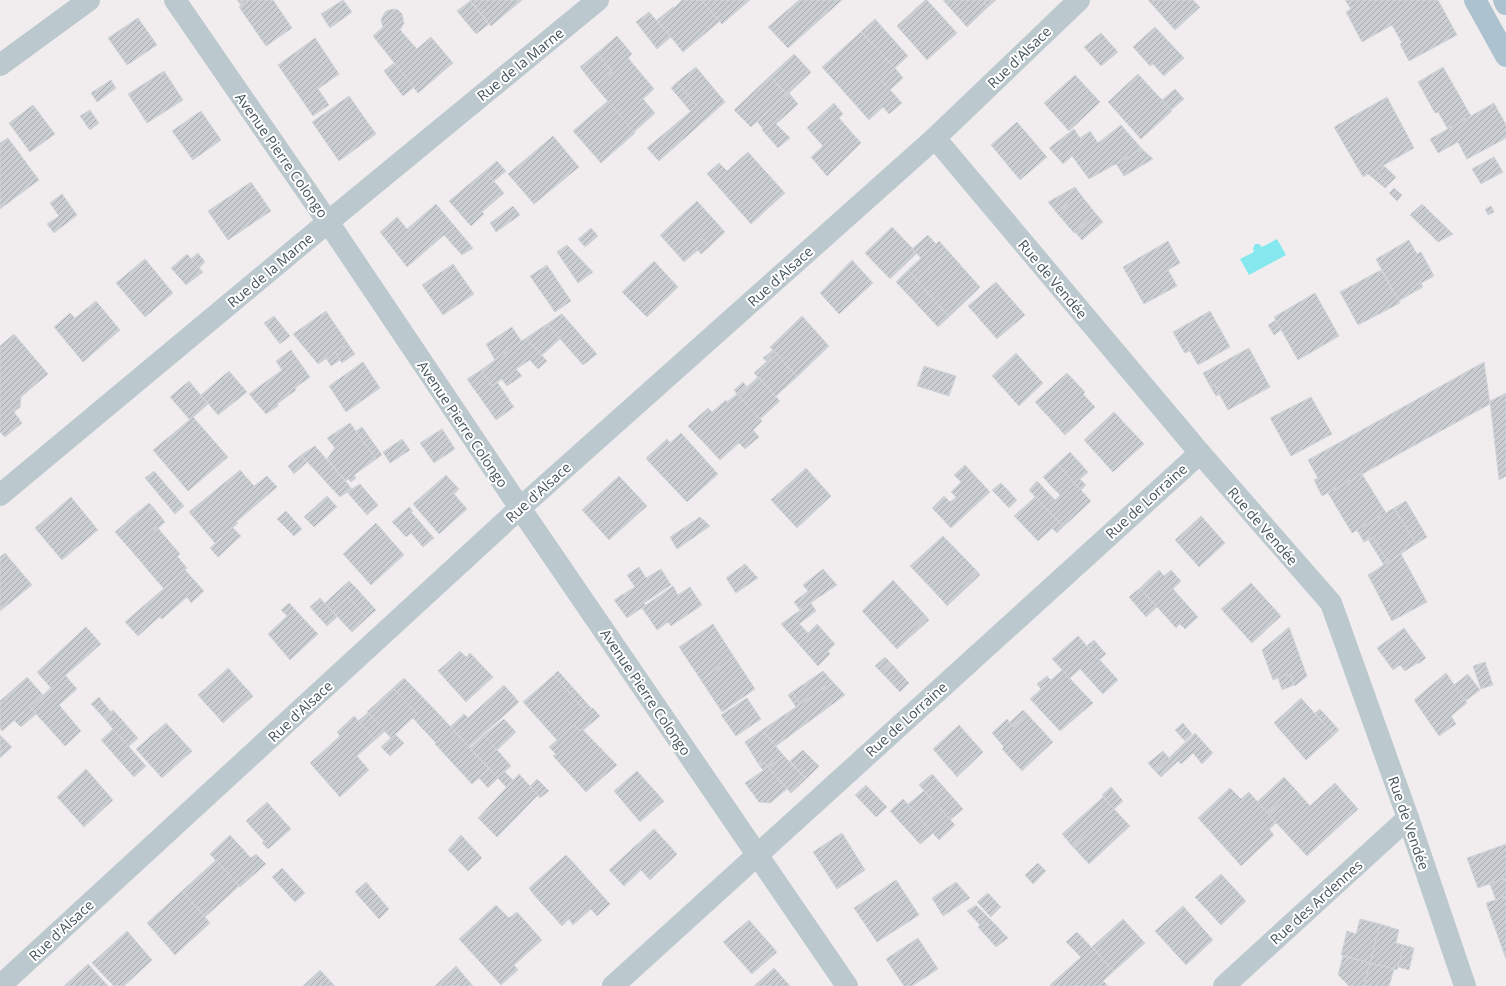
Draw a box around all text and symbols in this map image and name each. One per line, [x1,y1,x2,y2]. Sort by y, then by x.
street label: Rue d'Alsace [983,22,1055,92]
street label: Rue de la Marne [473,23,567,105]
street label: Avenue Pierre Colongo [232,89,332,221]
street label: Rue de la Marne [223,228,317,311]
street label: Rue de Vendée [1014,235,1092,323]
street label: Rue d'Alsace [743,241,817,310]
street label: Avenue Pierre Colongo [413,357,513,491]
street label: Rue d'Alsace [501,457,575,526]
street label: Rue de Lorraine [1101,459,1191,543]
street label: Rue de Vendée [1224,483,1302,569]
street label: Avenue Pierre Colongo [596,625,696,759]
street label: Rue d'Alsace [264,676,336,746]
street label: Rue de Lorraine [861,677,951,761]
street label: Rue de Vendée [1384,774,1434,872]
street label: Rue des Ardennes [1266,855,1367,949]
street label: Rue d'Alsace [25,895,97,965]

